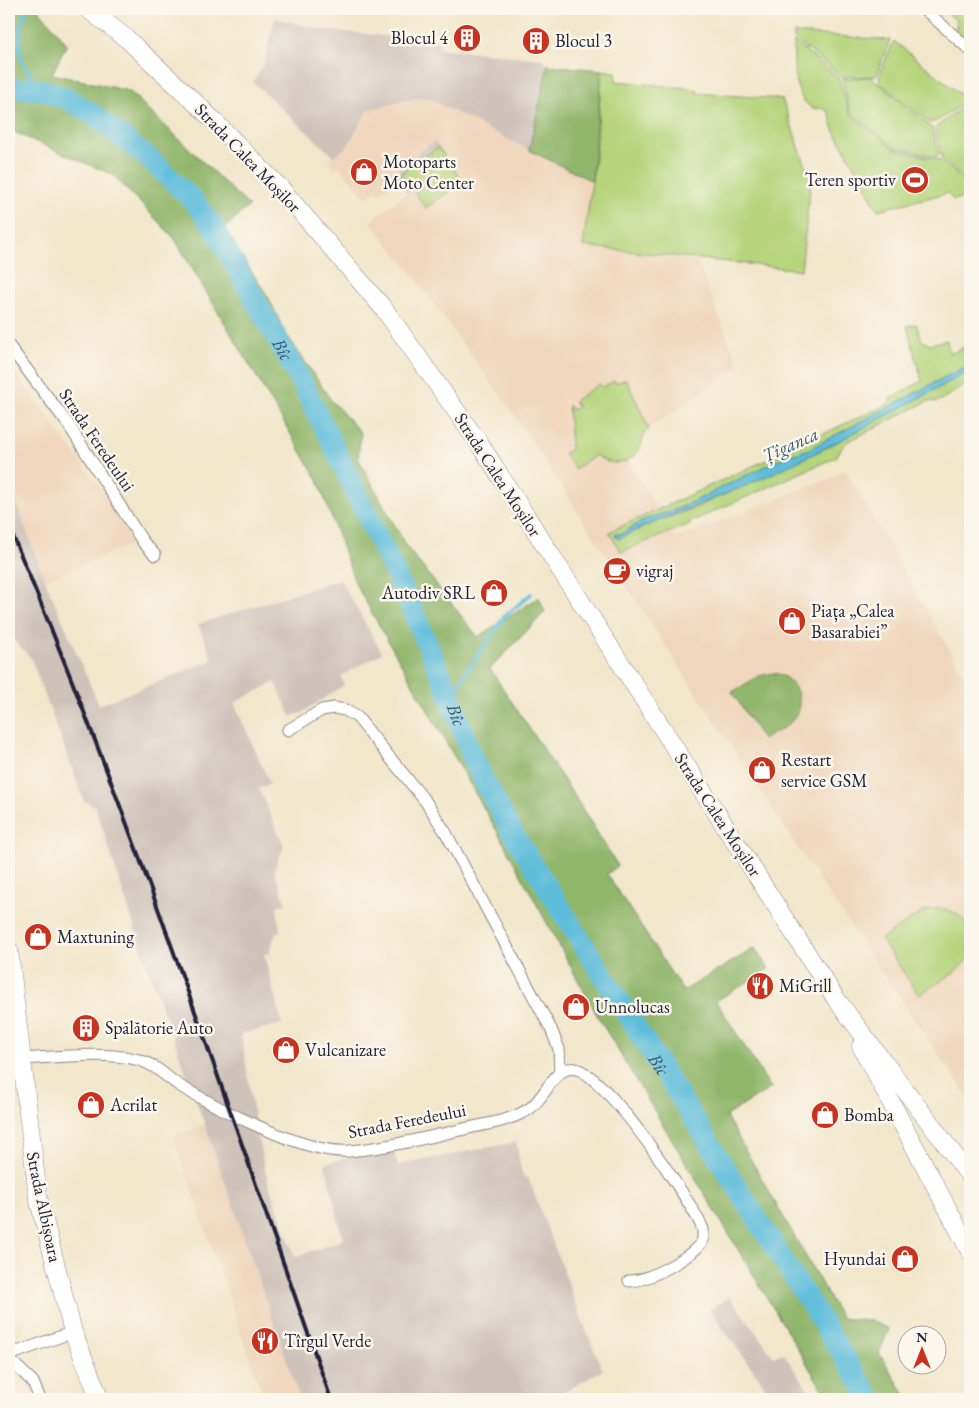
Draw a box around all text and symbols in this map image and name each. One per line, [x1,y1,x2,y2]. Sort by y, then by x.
building icon: Blocul 4 [452,23,482,53]
place label: Blocul 4 [391,26,448,49]
building icon: Blocul 3 [521,26,551,56]
place label: Blocul 3 [555,29,612,52]
street label: Strada Calea Moșilor [190,98,306,217]
place label: Motoparts Moto Center [383,150,474,194]
shop icon: Motoparts Moto Center [349,157,379,187]
sports icon: Teren sportiv [900,165,930,195]
place label: Teren sportiv [805,168,896,191]
water label: Bîc [266,333,299,366]
street label: Strada Feredeului [54,384,141,496]
street label: Strada Calea Moșilor [450,408,547,541]
water label: Țîganca [758,421,822,468]
cafe icon: vigraj [602,556,632,586]
place label: vigraj [636,559,673,582]
shop icon: Autodiv SRL [479,578,509,608]
place label: Autodiv SRL [381,581,475,604]
place label: Piața „Calea Basarabiei” [811,599,895,643]
shop icon: Piața „Calea Basarabiei” [777,606,807,636]
water label: Bîc [440,699,472,730]
street label: Strada Calea Moșilor [670,748,767,881]
place label: Restart service GSM [781,748,867,792]
shop icon: Restart service GSM [747,755,777,785]
shop icon: Maxtuning [23,922,53,952]
place label: Maxtuning [57,925,134,948]
restaurant icon: MiGrill [745,971,775,1001]
place label: MiGrill [779,974,832,997]
shop icon: Unnolucas [561,992,591,1022]
place label: Unnolucas [595,995,670,1018]
building icon: Spălătorie Auto [71,1013,101,1043]
place label: Spălătorie Auto [105,1016,213,1039]
shop icon: Vulcanizare [271,1035,301,1065]
place label: Vulcanizare [305,1038,386,1061]
water label: Bîc [642,1048,676,1081]
shop icon: Acrilat [76,1090,106,1120]
place label: Acrilat [109,1093,157,1116]
street label: Strada Feredeului [346,1098,468,1143]
shop icon: Bomba [810,1100,840,1130]
place label: Bomba [844,1103,894,1126]
street label: Strada Albișoara [22,1150,68,1265]
shop icon: Hyundai [890,1244,920,1274]
place label: Hyundai [824,1247,887,1270]
restaurant icon: Tîrgul Verde [250,1326,280,1356]
north arrow [896,1326,946,1376]
text: N [916,1328,928,1346]
place label: Tîrgul Verde [284,1329,371,1352]

